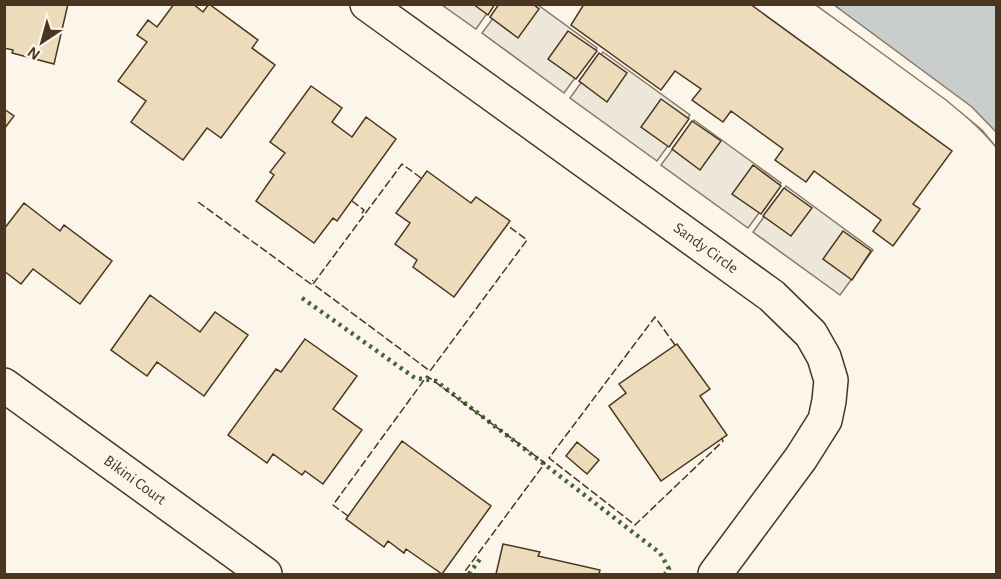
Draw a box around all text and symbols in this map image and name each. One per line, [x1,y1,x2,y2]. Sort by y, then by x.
north arrow [12,12,72,72]
text: N [25,44,43,63]
street label: Sandy Circle [670,219,741,277]
street label: Bikini Court [101,452,169,508]

